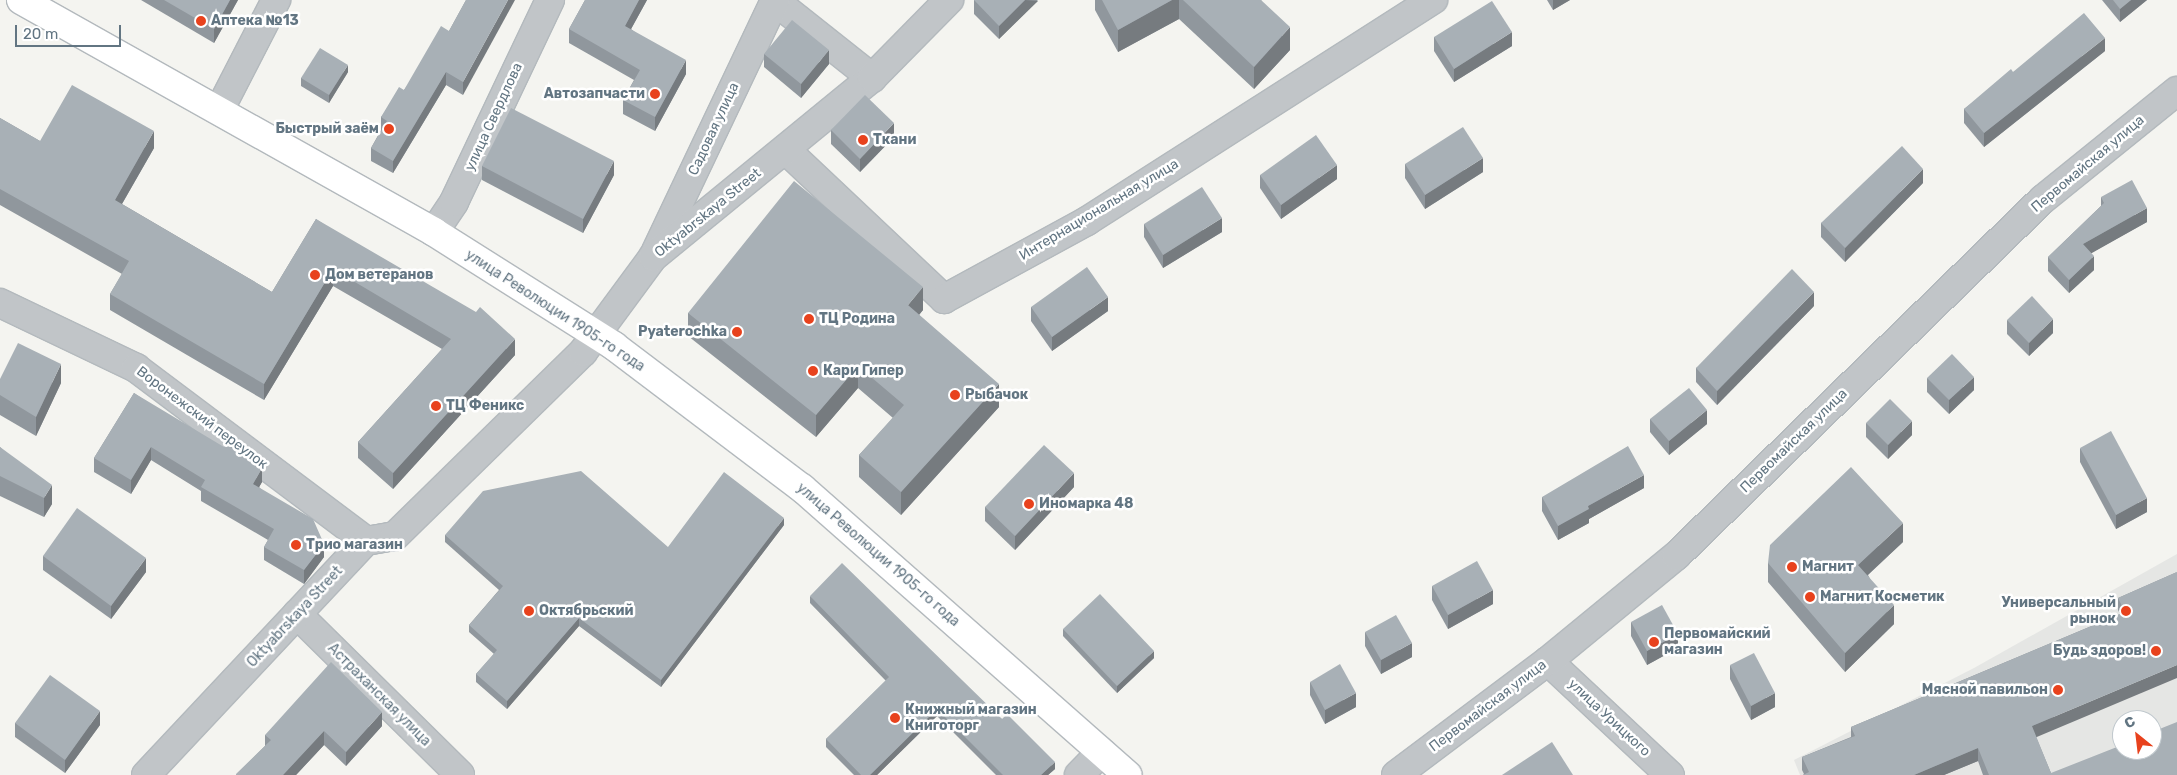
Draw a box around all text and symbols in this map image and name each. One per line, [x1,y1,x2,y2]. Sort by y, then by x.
place label: Аптека №13 [211,13,299,29]
scale bar [18,15,124,47]
marker: Аптека №13 [195,15,207,27]
text: 20 m [23,25,58,43]
street label: улица Свердлова [462,60,526,174]
street label: Садовая улица [685,80,743,178]
place label: Автозапчасти [544,86,645,102]
marker: Автозапчасти [649,88,661,100]
street label: Первомайская улица [2028,112,2148,216]
place label: Быстрый заём [276,121,379,137]
marker: Быстрый заём [383,123,395,135]
place label: Ткани [873,132,916,148]
marker: Ткани [857,134,869,146]
street label: Интернациональная улица [1016,156,1182,264]
street label: Oktyabrskaya Street [651,165,765,261]
street label: улица Революции 1905-го года [462,247,648,375]
place label: Дом ветеранов [325,267,433,283]
marker: Дом ветеранов [309,269,321,281]
place label: ТЦ Родина [819,311,895,327]
marker: ТЦ Родина [803,313,815,325]
place label: Pyaterochka [638,324,727,340]
marker: Pyaterochka [731,326,743,338]
street label: Воронежский переулок [133,363,271,473]
place label: Кари Гипер [823,363,904,379]
marker: Кари Гипер [807,365,819,377]
street label: Первомайская улица [1737,386,1851,496]
place label: Рыбачок [965,387,1028,403]
marker: Рыбачок [949,389,961,401]
place label: ТЦ Феникс [446,398,524,414]
marker: ТЦ Феникс [430,400,442,412]
street label: улица Революции 1905-го года [793,480,963,630]
place label: Иномарка 48 [1039,496,1133,512]
marker: Иномарка 48 [1023,498,1035,510]
place label: Трио магазин [306,537,403,553]
marker: Трио магазин [290,539,302,551]
place label: Магнит [1802,559,1854,575]
marker: Магнит [1786,561,1798,573]
street label: Oktyabrskaya Street [244,563,346,671]
place label: Магнит Косметик [1820,589,1945,605]
marker: Магнит Косметик [1804,591,1816,603]
place label: Универсальный рынок [2002,595,2116,628]
place label: Октябрьский [539,603,633,619]
marker: Октябрьский [523,605,535,617]
marker: Универсальный рынок [2120,605,2132,617]
place label: Первомайский магазин [1664,626,1771,658]
marker: Первомайский магазин [1648,636,1660,648]
street label: Астраханская улица [324,640,434,750]
place label: Будь здоров! [2053,643,2146,659]
marker: Будь здоров! [2150,645,2162,657]
street label: Первомайская улица [1426,657,1550,755]
street label: улица Урицкого [1565,676,1653,760]
place label: Мясной павильон [1922,682,2048,698]
marker: Мясной павильон [2052,684,2064,696]
place label: Книжный магазин Книготорг [905,702,1037,734]
north arrow [2112,710,2162,760]
marker: Книжный магазин Книготорг [889,712,901,724]
text: С [2122,713,2138,732]

